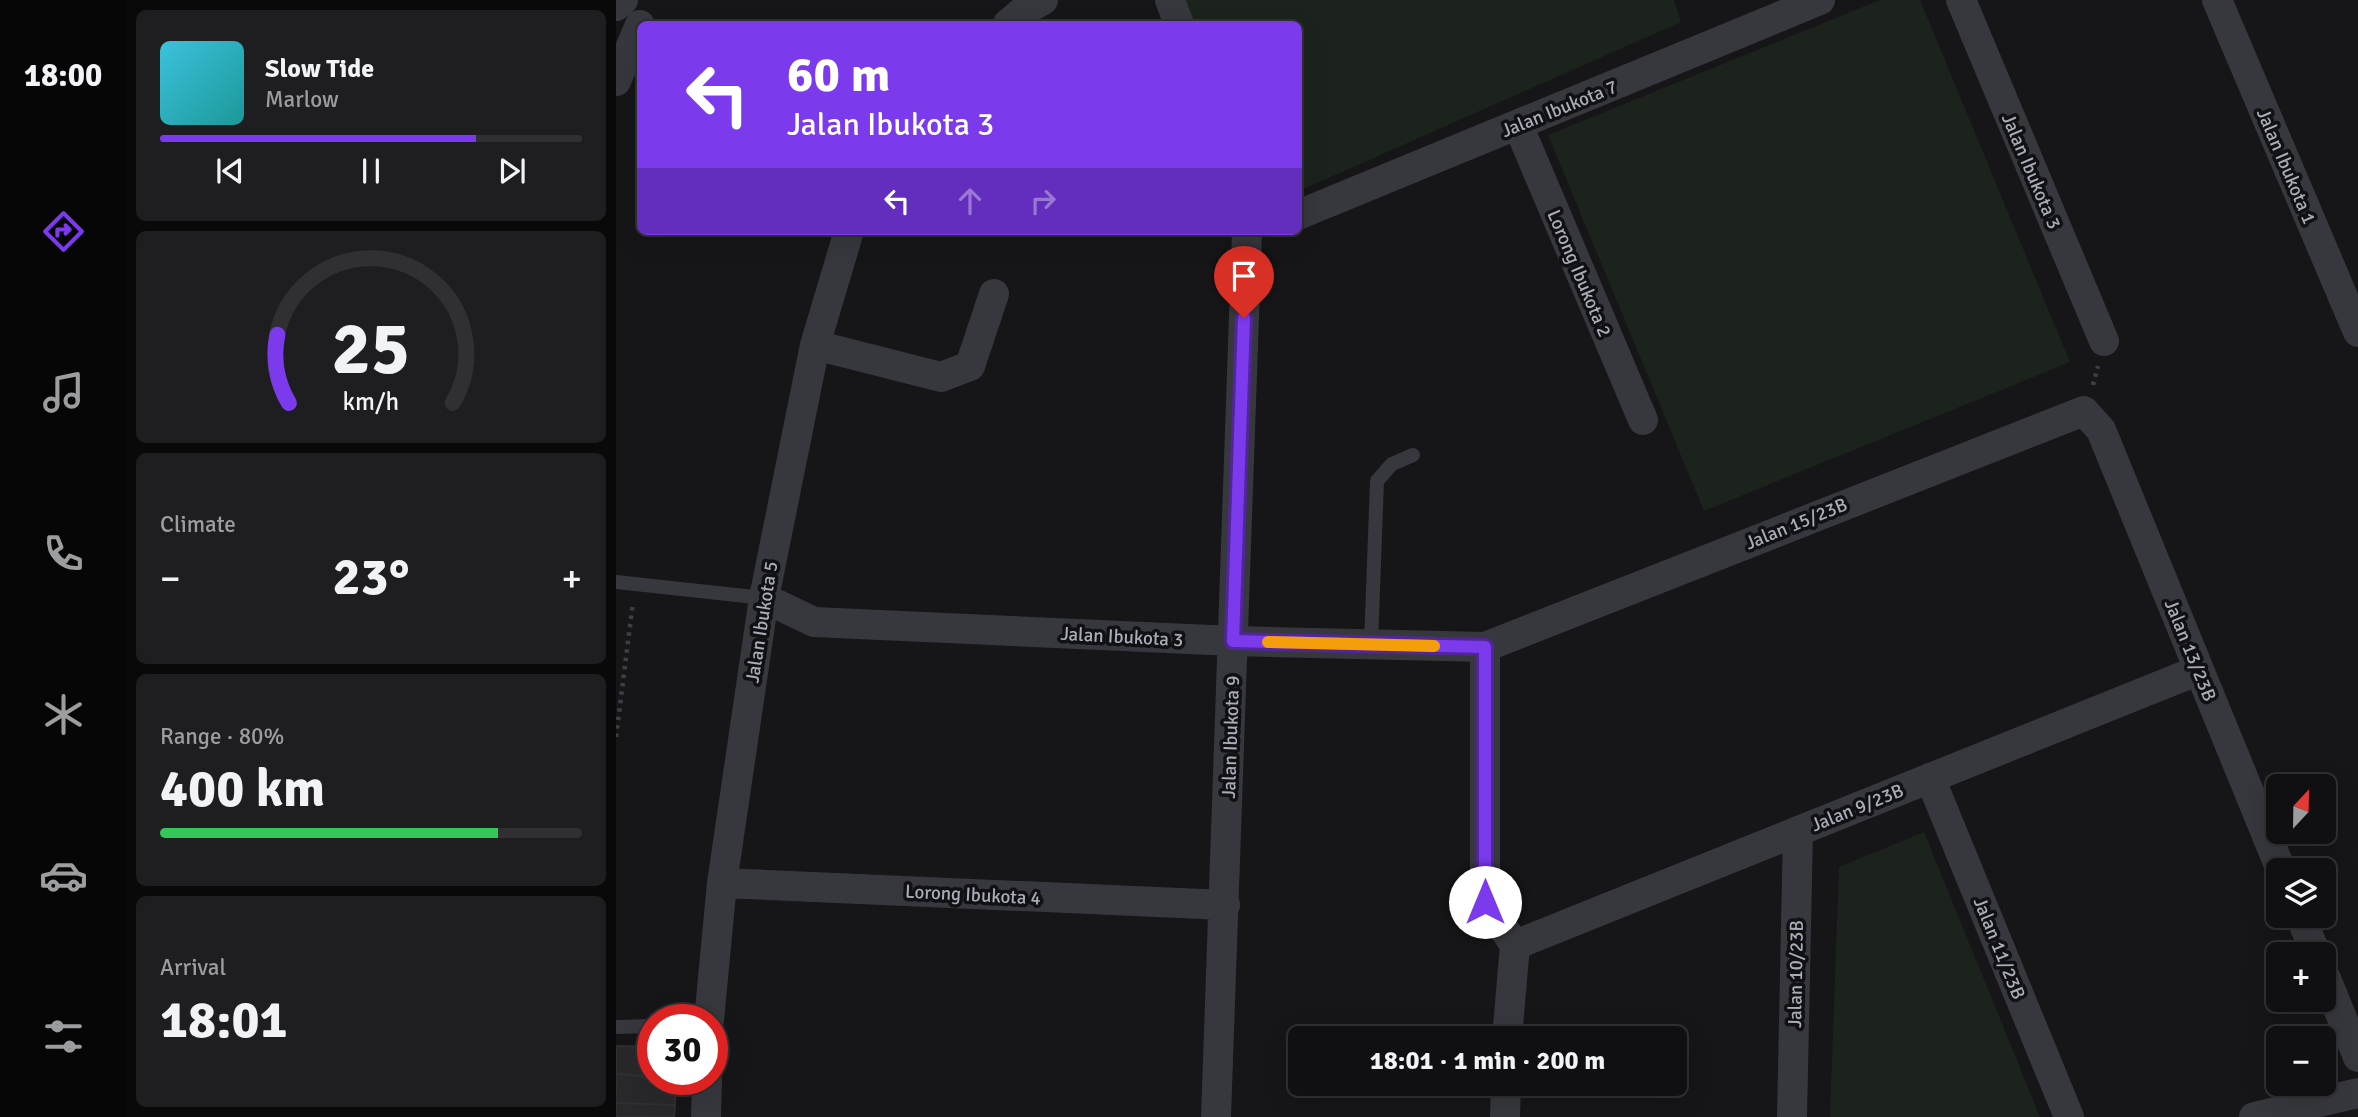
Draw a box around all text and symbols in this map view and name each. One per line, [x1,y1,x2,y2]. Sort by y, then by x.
text: 60 m [787,45,890,105]
icon: left [672,49,763,140]
text: Slow Tide [265,53,374,85]
text: 18:00 [24,56,102,95]
street label: Jalan Ibukota 7 [1498,75,1621,143]
text: Marlow [265,85,339,114]
text: Jalan Ibukota 3 [787,105,994,144]
street label: Jalan Ibukota 1 [2251,105,2321,228]
street label: Jalan Ibukota 3 [1996,110,2066,233]
icon: previous [211,152,249,190]
icon: pause [352,152,390,190]
icon: next [493,152,531,190]
icon: left [878,182,916,220]
icon: ahead [951,182,989,220]
icon: right [1024,182,1062,220]
street label: Lorong Ibukota 2 [1541,206,1617,341]
icon: directions [39,207,88,256]
pin [1214,246,1274,318]
icon: arrive [1225,257,1263,295]
text: 25 [332,306,410,395]
icon: music [39,368,88,417]
text: km/h [343,386,399,417]
street label: Jalan 15/23B [1742,493,1851,555]
text: Climate [160,510,236,539]
icon: phone [39,529,88,578]
text: 23° [333,545,409,609]
text: − [160,555,181,602]
text: + [561,555,582,602]
street label: Jalan Ibukota 5 [741,560,783,685]
street label: Jalan 13/23B [2159,596,2221,705]
street label: Jalan Ibukota 3 [1060,622,1184,652]
street label: Jalan Ibukota 9 [1217,675,1245,799]
icon: climate [39,690,88,739]
text: Range · 80% [160,722,284,751]
text: 400 km [160,757,325,821]
north arrow [2266,774,2336,844]
map controls [2266,774,2336,1096]
street label: Jalan 9/23B [1808,778,1907,837]
icon: car [39,851,88,900]
button: layers [2266,858,2336,928]
position arrow [1448,865,1522,939]
street label: Lorong Ibukota 4 [904,879,1041,911]
street label: Jalan 11/23B [1968,894,2030,1003]
street label: Jalan 10/23B [1783,920,1809,1028]
button: + [2266,942,2336,1012]
text: Arrival [160,953,226,982]
text: 18:01 [160,988,288,1052]
speed limit sign: 30 [637,1004,728,1095]
icon: filters [39,1012,88,1061]
button: − [2266,1026,2336,1096]
text: 18:01 · 1 min · 200 m [1370,1045,1605,1077]

